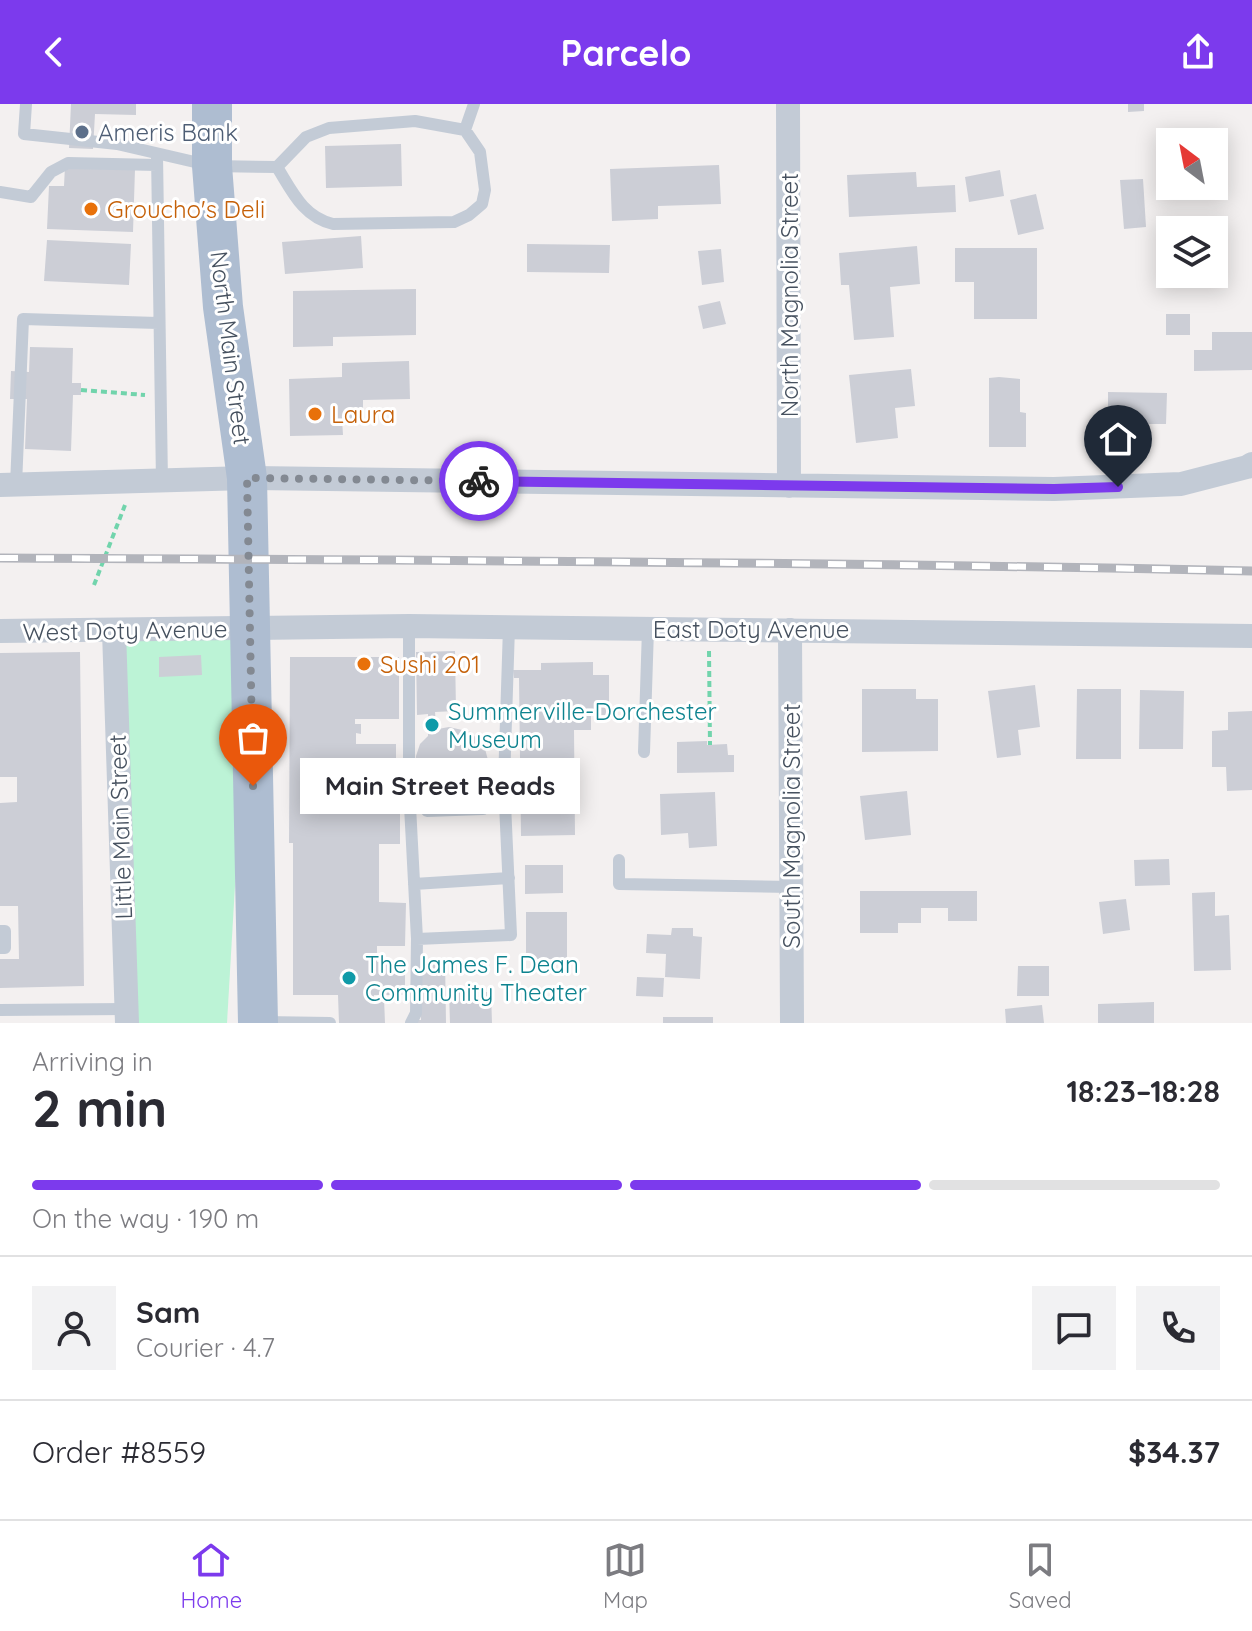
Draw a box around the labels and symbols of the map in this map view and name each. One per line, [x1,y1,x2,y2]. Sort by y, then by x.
place label: Ameris Bank [98,117,238,147]
marker: Ameris Bank [73,123,91,141]
north arrow [1156,128,1228,200]
street label: North Magnolia Street [774,173,804,417]
place label: Groucho's Deli [107,194,265,224]
marker: Groucho's Deli [82,200,100,218]
street label: North Main Street [204,249,258,447]
place label: Laura [331,399,395,429]
marker: Laura [306,405,324,423]
pin [1084,405,1152,487]
courier [439,441,519,521]
street label: West Doty Avenue [22,613,228,647]
street label: East Doty Avenue [653,614,849,644]
place label: Sushi 201 [380,649,480,679]
marker: Sushi 201 [355,655,373,673]
place label: Summerville-Dorchester Museum [448,696,717,754]
street label: South Magnolia Street [776,703,806,949]
pin [219,704,287,786]
marker: Summerville-Dorchester Museum [423,716,441,734]
street label: Little Main Street [102,734,138,920]
callout: Main Street Reads [301,758,581,814]
place label: The James F. Dean Community Theater [365,949,587,1007]
marker: The James F. Dean Community Theater [340,969,358,987]

